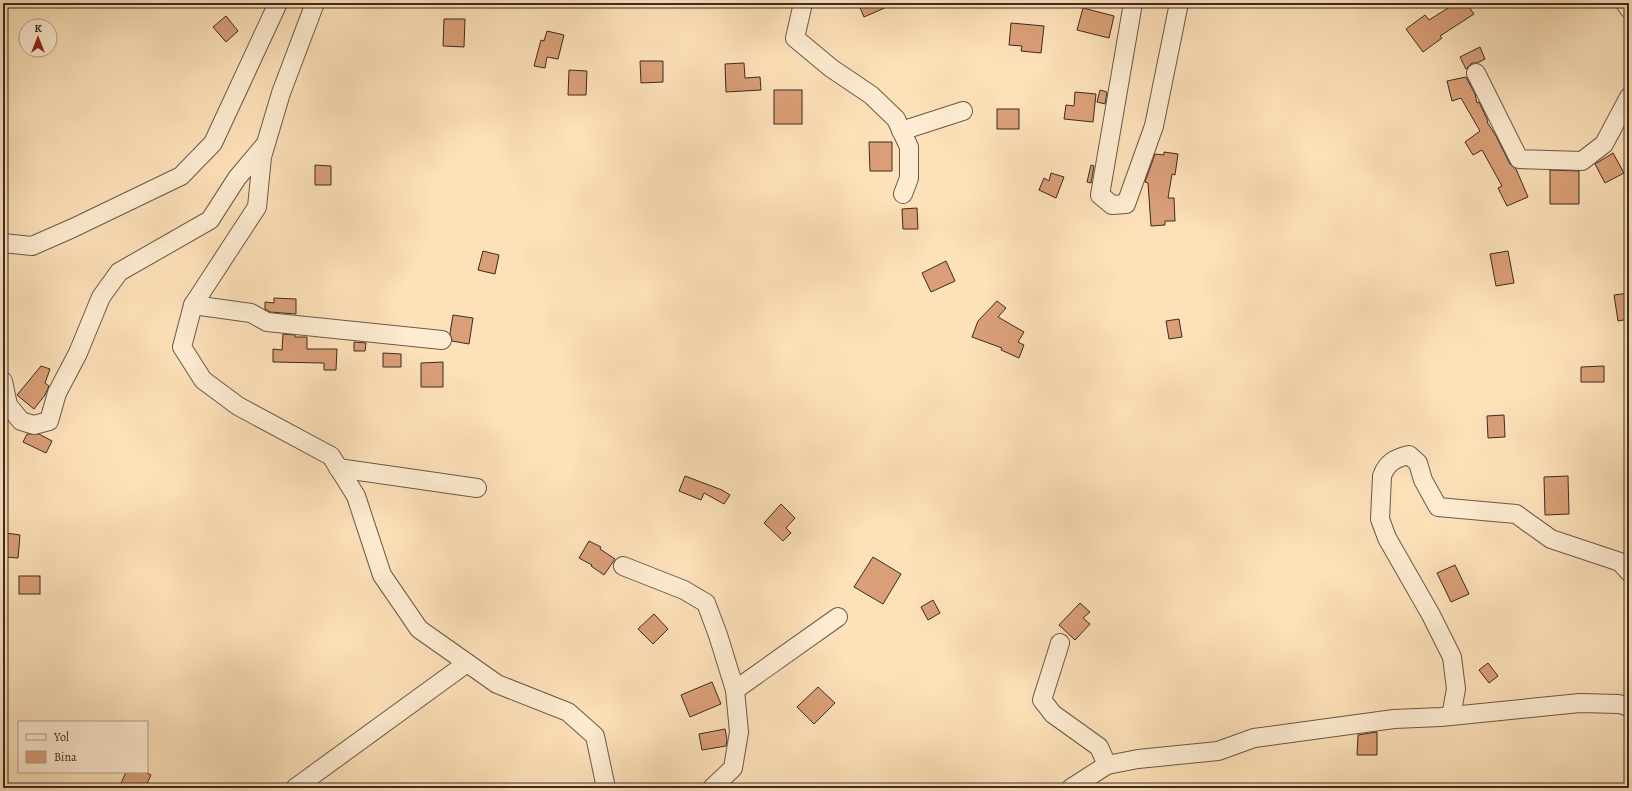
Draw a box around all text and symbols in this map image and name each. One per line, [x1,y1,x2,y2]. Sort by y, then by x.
north arrow [18,18,58,58]
text: K [34,21,42,36]
legend [18,721,148,773]
text: Yol [53,729,69,745]
text: Bina [54,749,77,765]

